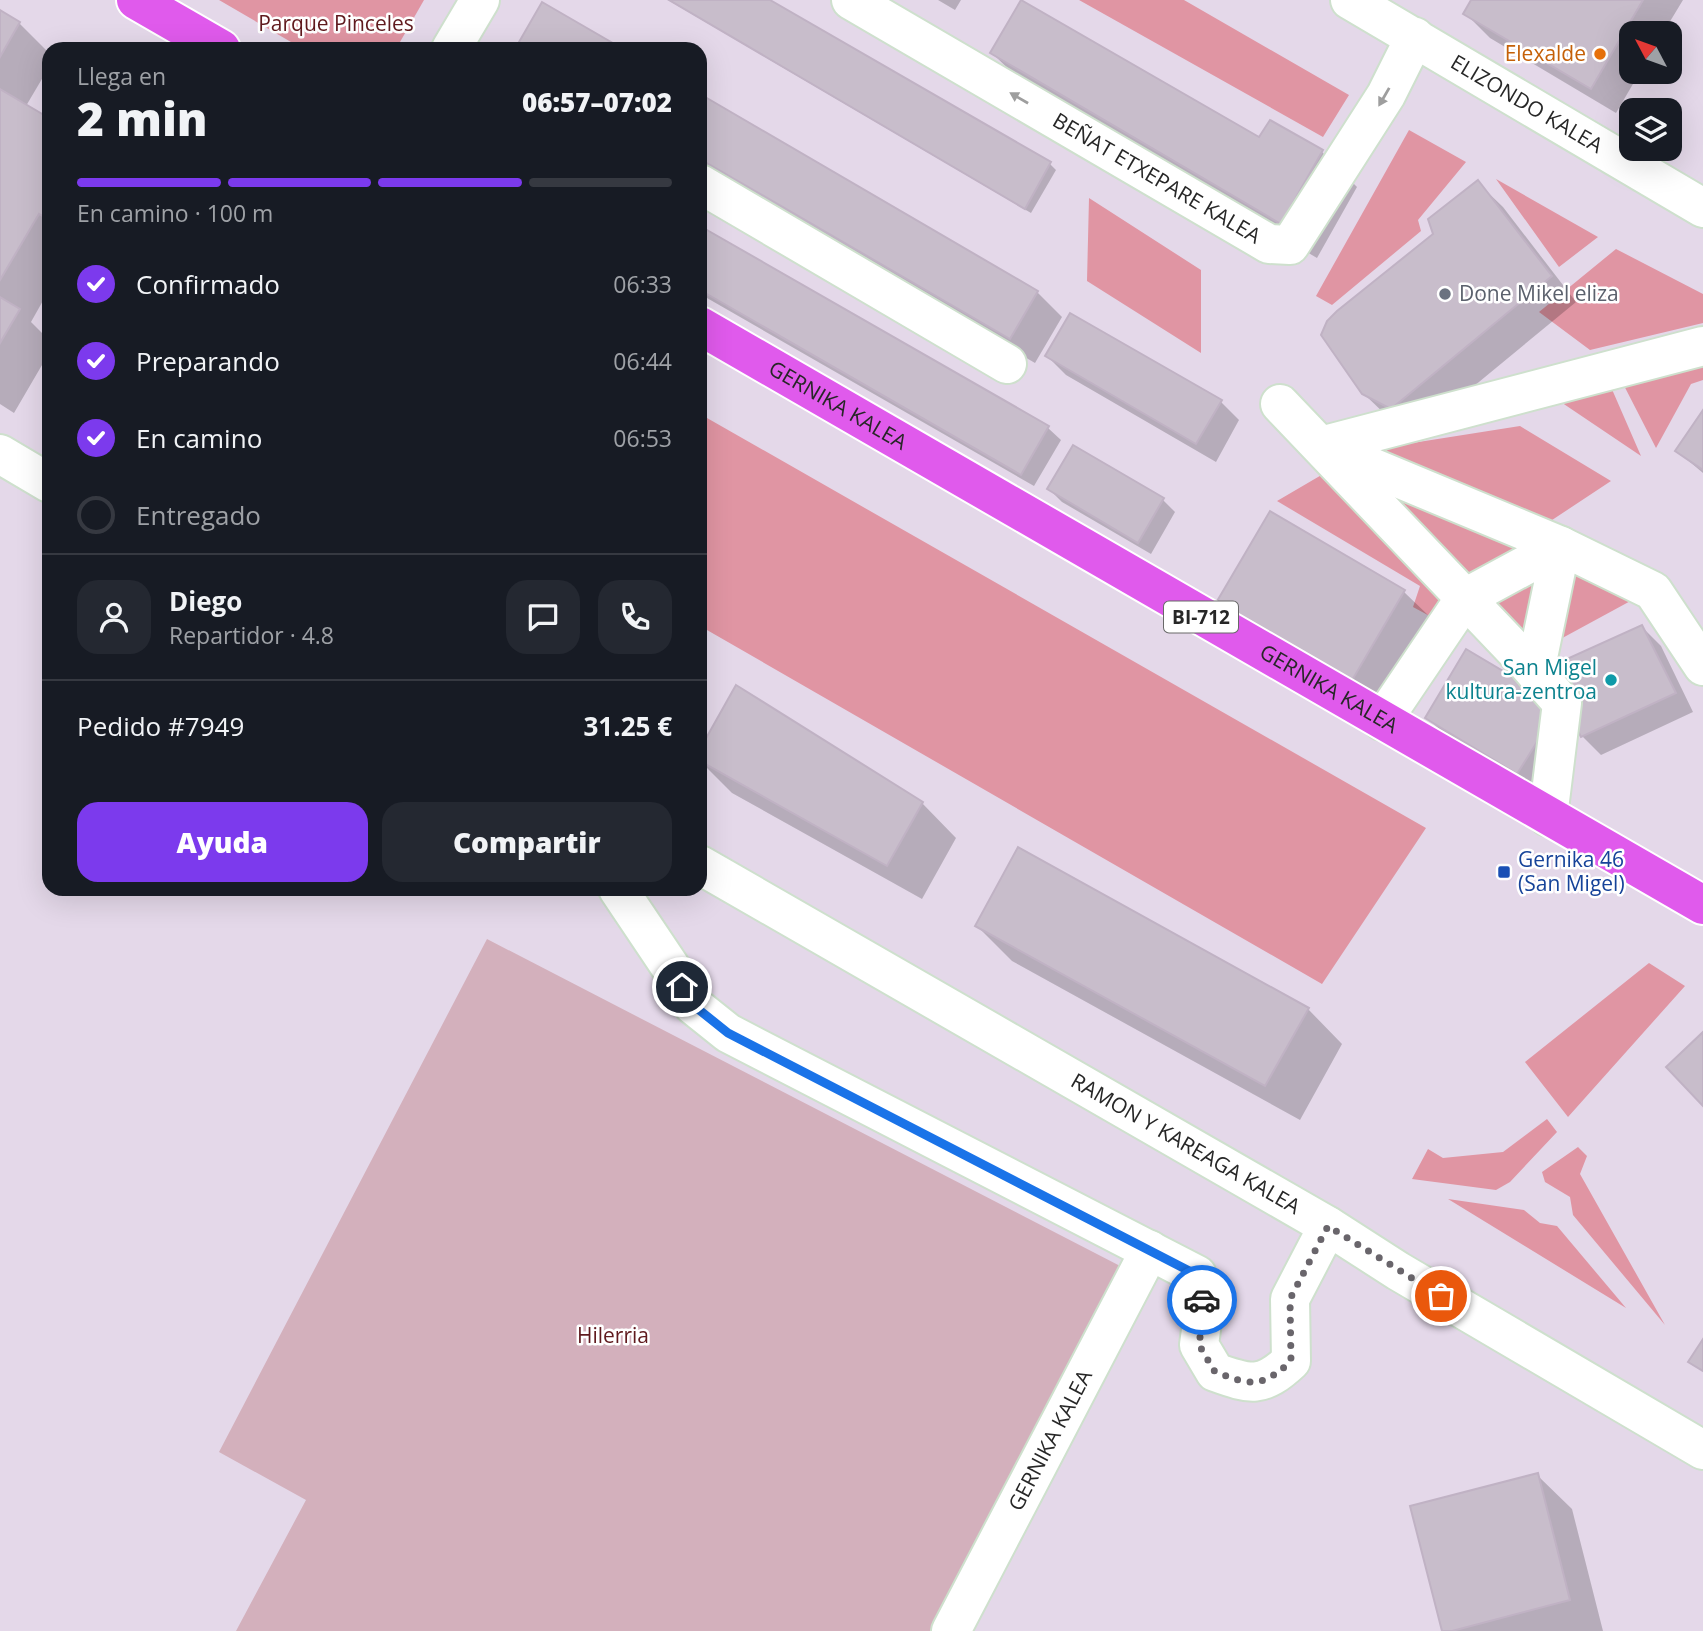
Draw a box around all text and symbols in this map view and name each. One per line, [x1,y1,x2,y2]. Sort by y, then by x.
park label: Parque Pinceles [258,9,414,37]
north arrow [1619,21,1682,84]
map controls [1619,21,1682,161]
place label: Elexalde [1505,39,1586,67]
marker: Elexalde [1592,46,1608,62]
street label: ELIZONDO KALEA [1446,48,1609,159]
text: Llega en [77,60,166,92]
text: 06:57–07:02 [522,84,672,120]
text: 2 min [77,87,208,149]
one-way arrow [1377,88,1390,107]
one-way arrow [1010,92,1029,104]
button: layers [1619,98,1682,161]
street label: BEÑAT ETXEPARE KALEA [1048,106,1267,250]
text: En camino · 100 m [77,197,273,229]
icon: check [77,265,115,303]
text: Confirmado [136,266,280,302]
text: 06:33 [613,268,672,300]
place label: Done Mikel eliza [1459,279,1619,307]
marker: Done Mikel eliza [1437,286,1453,302]
icon: check [77,342,115,380]
text: Preparando [136,343,280,379]
text: 06:44 [613,345,672,377]
street label: GERNIKA KALEA [764,354,913,456]
icon: check [77,419,115,457]
text: En camino [136,420,262,456]
text: 06:53 [613,422,672,454]
text: Entregado [136,497,261,533]
button: person [77,580,151,654]
button: chat [506,580,580,654]
button: phone [598,580,672,654]
text: Diego [169,583,242,619]
road number: BI-712 [1164,602,1238,632]
text: Repartidor · 4.8 [169,619,334,651]
street label: GERNIKA KALEA [1255,637,1404,739]
place label: San Migel kultura-zentroa [1446,653,1597,705]
marker: San Migel kultura-zentroa [1603,672,1619,688]
text: Pedido #7949 [77,708,244,744]
text: 31.25 € [584,708,672,744]
button: Ayuda [77,802,368,882]
button: Compartir [382,802,672,882]
place label: Gernika 46 (San Migel) [1518,845,1625,897]
marker: Gernika 46 (San Migel) [1496,864,1512,880]
pin [652,957,712,1017]
icon: home [663,968,701,1006]
street label: RAMON Y KAREAGA KALEA [1066,1066,1306,1221]
courier [1167,1265,1237,1335]
pin [1411,1266,1471,1326]
icon: bag [1422,1277,1460,1315]
icon: car [1183,1281,1221,1319]
park label: Hilerria [577,1321,649,1349]
street label: GERNIKA KALEA [1001,1364,1098,1515]

